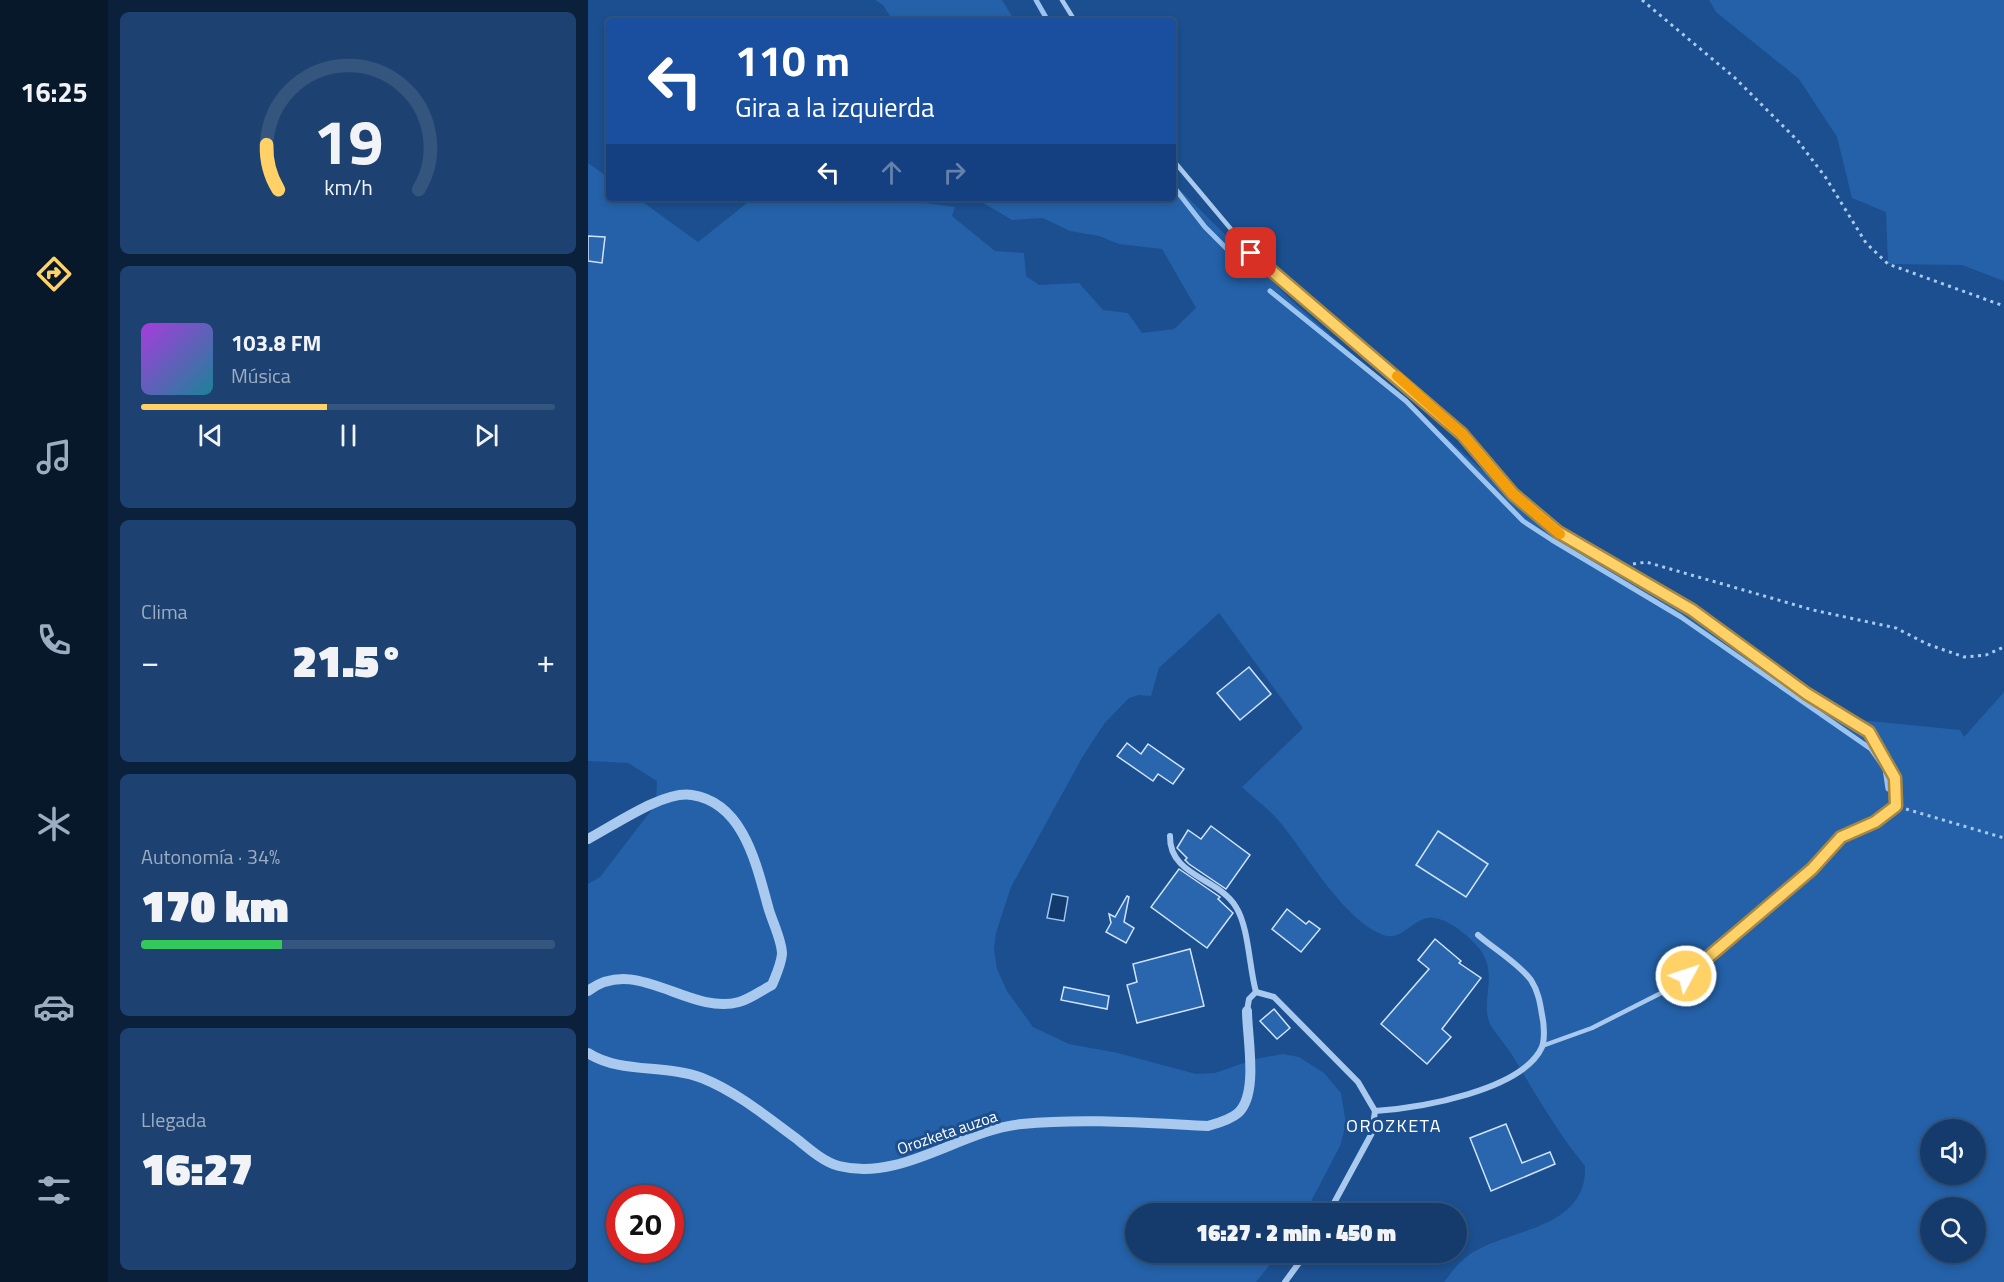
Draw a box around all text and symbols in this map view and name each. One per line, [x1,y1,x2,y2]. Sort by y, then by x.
text: 110 m [735,28,850,92]
icon: left [636,42,714,120]
text: 16:25 [20,71,88,112]
text: Gira a la izquierda [735,86,935,127]
text: 19 [313,93,383,188]
icon: left [812,156,845,189]
icon: ahead [875,156,908,189]
icon: right [938,156,971,189]
text: km/h [324,171,372,203]
pin [1225,227,1276,278]
icon: arrive [1234,236,1267,269]
icon: directions [33,253,75,295]
text: 103.8 FM [231,326,321,360]
text: Música [231,360,291,391]
icon: previous [194,419,227,452]
icon: pause [332,419,365,452]
icon: next [470,419,503,452]
icon: music [33,436,75,478]
text: Clima [141,596,188,627]
icon: phone [33,619,75,661]
text: 21.5° [292,626,404,694]
text: − [141,636,159,686]
text: + [537,636,555,686]
icon: climate [33,803,75,845]
text: Autonomía · 34% [141,841,280,872]
text: 170 km [141,871,289,939]
position arrow [1654,944,1718,1008]
icon: car [33,986,75,1028]
text: Llegada [141,1104,206,1135]
street label: Orozketa auzoa [894,1104,1000,1160]
district label: OROZKETA [1346,1112,1442,1139]
map controls [1920,1119,1986,1263]
button: sound [1920,1119,1986,1185]
text: 16:27 [141,1134,253,1202]
icon: filters [33,1169,75,1211]
speed limit sign: 20 [606,1185,684,1263]
button: search [1920,1197,1986,1263]
text: 16:27 · 2 min · 450 m [1196,1216,1396,1250]

